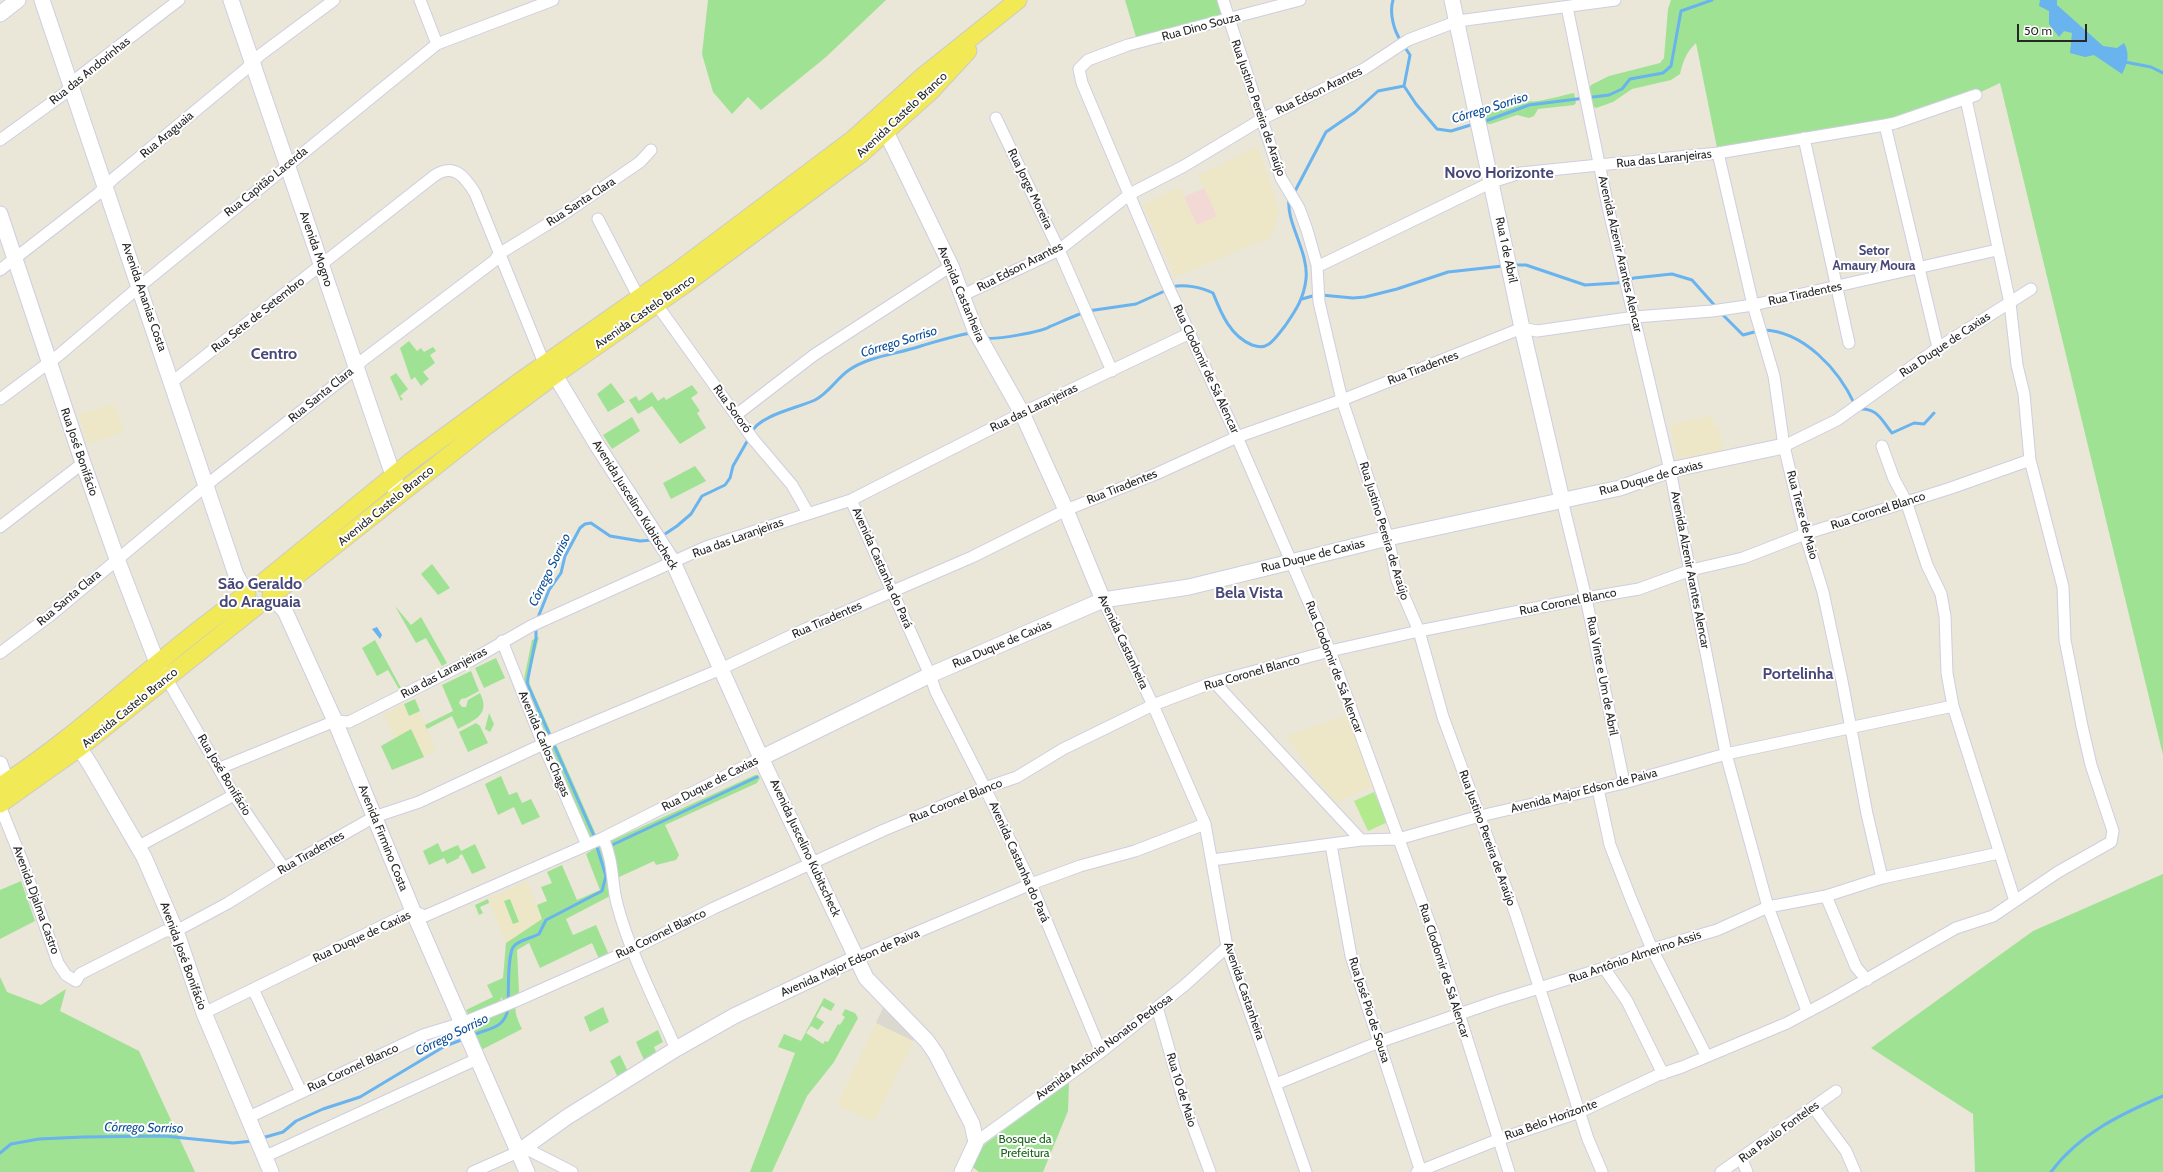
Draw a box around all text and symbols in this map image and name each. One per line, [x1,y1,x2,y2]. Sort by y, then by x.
street label: Rua Dino Souza [1160,10,1242,44]
scale bar [2019,16,2089,42]
text: 50 m [2024,23,2052,38]
street label: Rua das Andorinhas [47,34,133,108]
street label: Rua Justino Pereira de Araújo [1228,38,1288,178]
street label: Rua Edson Arantes [1273,64,1365,118]
street label: Avenida Castelo Branco [854,69,950,161]
water label: Córrego Sorriso [1450,89,1530,127]
street label: Rua Araguaia [137,109,197,161]
street label: Rua Capitão Lacerda [222,144,310,220]
street label: Rua Jorge Moreira [1004,146,1056,232]
street label: Rua das Laranjeiras [1616,147,1712,171]
district label: Novo Horizonte [1444,163,1554,183]
street label: Rua Santa Clara [544,174,618,230]
street label: Avenida Alzenir Arantes Alencar [1595,174,1645,334]
street label: Avenida Mogno [296,209,336,289]
street label: Rua 1 de Abril [1492,216,1520,284]
street label: Rua Edson Arantes [975,239,1065,295]
street label: Avenida Ananias Costa [119,241,169,353]
district label: Setor Amaury Moura [1832,243,1916,274]
street label: Avenida Castanheira [934,244,988,344]
street label: Avenida Castelo Branco [592,272,698,352]
street label: Rua Sete de Setembro [209,274,307,356]
street label: Rua Tiradentes [1767,279,1843,309]
street label: Rua Clodomir de Sá Alencar [1170,302,1242,436]
street label: Rua Duque de Caxias [1897,309,1993,381]
water label: Córrego Sorriso [859,323,939,361]
district label: Centro [251,344,297,364]
street label: Rua Tiradentes [1386,348,1460,388]
street label: Rua Santa Clara [286,364,356,426]
street label: Rua das Laranjeiras [988,381,1080,435]
street label: Rua Sororó [710,382,754,436]
street label: Rua José Bonifácio [57,406,101,498]
street label: Avenida Juscelino Kubitscheck [589,437,681,573]
street label: Rua Duque de Caxias [1598,457,1704,499]
street label: Rua Justino Pereira de Araújo [1356,460,1412,602]
street label: Avenida Castelo Branco [335,463,437,549]
street label: Rua Tiradentes [1085,466,1159,508]
street label: Rua Treze de Maio [1783,469,1821,561]
street label: Rua Coronel Blanco [1829,489,1927,533]
street label: Avenida Alzenir Arantes Alencar [1668,490,1712,650]
street label: Avenida Castanha do Pará [849,505,915,631]
street label: Rua das Laranjeiras [691,515,785,561]
water label: Córrego Sorriso [526,531,574,609]
street label: Rua Duque de Caxias [1260,536,1366,576]
street label: Rua Santa Clara [34,567,104,629]
district label: São Geraldo do Araguaia [218,574,302,612]
district label: Bela Vista [1215,583,1283,603]
street label: Rua Coronel Blanco [1518,586,1618,618]
street label: Avenida Castanheira [1095,592,1151,692]
street label: Rua Tiradentes [790,598,864,642]
street label: Rua Clodomir de Sá Alencar [1302,599,1366,735]
street label: Rua Vinte e Um de Abril [1583,615,1621,737]
street label: Rua Duque de Caxias [950,617,1054,671]
street label: Rua das Laranjeiras [398,644,490,702]
street label: Rua Coronel Blanco [1203,652,1301,694]
district label: Portelinha [1762,664,1834,684]
street label: Avenida Castelo Branco [79,665,181,751]
street label: Avenida Carlos Chagas [515,689,573,799]
street label: Rua José Bonifácio [194,732,254,818]
street label: Rua Duque de Caxias [659,753,761,815]
street label: Avenida Major Edson de Paiva [1509,766,1659,816]
street label: Rua Justino Pereira de Araújo [1456,768,1518,908]
street label: Rua Coronel Blanco [908,776,1004,826]
street label: Avenida Juscelino Kubitscheck [767,777,843,919]
street label: Avenida Firmino Costa [355,783,411,893]
street label: Avenida Castanha do Pará [986,799,1052,925]
street label: Rua Tiradentes [275,828,347,878]
street label: Avenida Djalma Castro [10,844,62,956]
street label: Avenida José Bonifácio [157,900,209,1012]
street label: Rua Clodomir de Sá Alencar [1415,902,1473,1040]
street label: Rua Coronel Blanco [614,906,708,962]
street label: Rua Duque de Caxias [311,908,413,966]
street label: Avenida Major Edson de Paiva [778,926,922,1000]
street label: Rua Antônio Almerino Assis [1567,928,1703,986]
street label: Avenida Castanheira [1220,940,1268,1042]
street label: Rua José Pio de Sousa [1345,956,1393,1064]
street label: Avenida Antônio Nonato Pedrosa [1033,991,1175,1103]
water label: Córrego Sorriso [413,1011,491,1059]
street label: Rua Coronel Blanco [305,1041,401,1095]
street label: Rua 10 de Maio [1163,1051,1199,1129]
street label: Rua Belo Horizonte [1503,1097,1599,1143]
street label: Rua Paulo Fonteles [1736,1098,1822,1166]
water label: Córrego Sorriso [104,1120,184,1136]
park label: Bosque da Prefeitura [999,1132,1051,1160]

